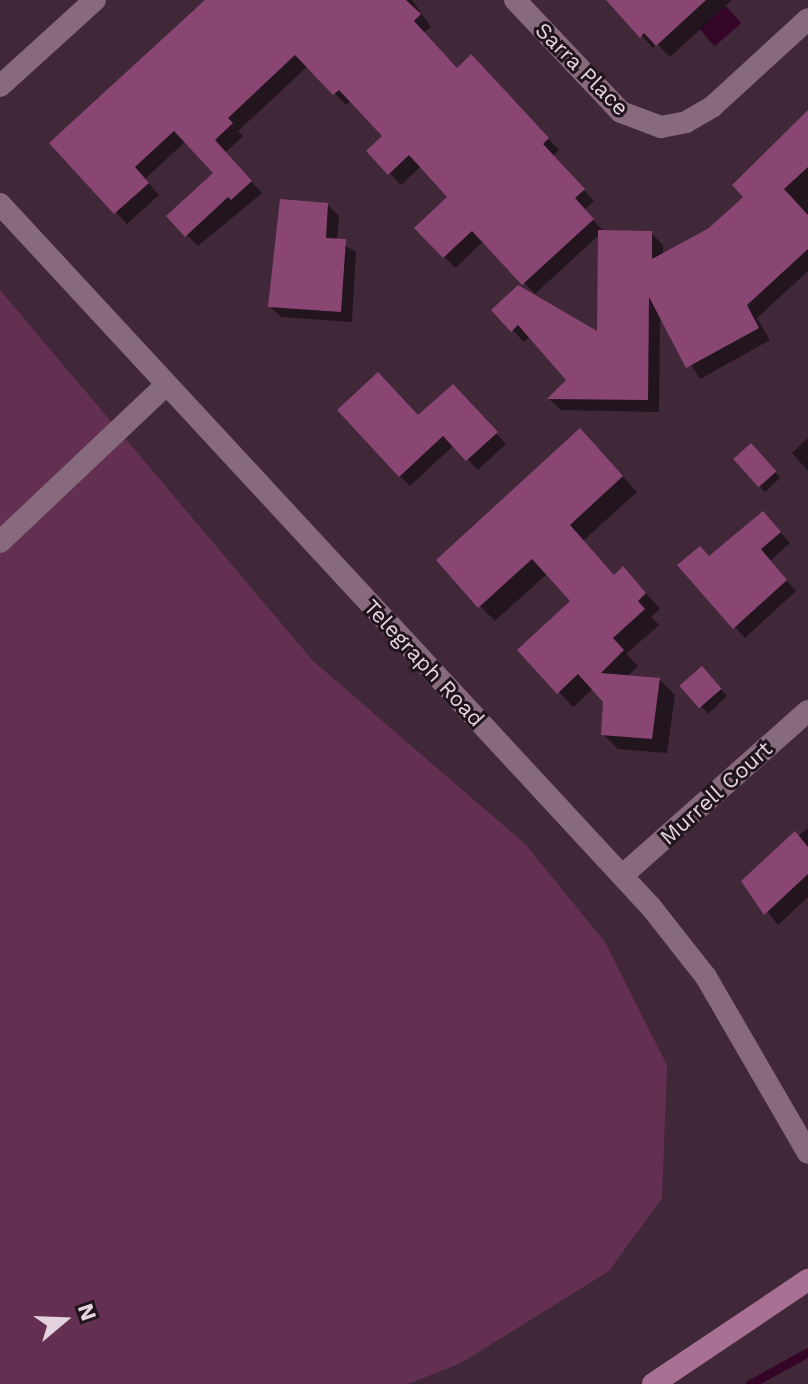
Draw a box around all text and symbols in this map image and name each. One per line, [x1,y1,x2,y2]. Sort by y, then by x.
street label: Sarra Place [530,17,634,121]
street label: Telegraph Road [358,594,490,732]
street label: Murrell Court [654,735,778,851]
north arrow [24,1280,104,1360]
text: N [73,1300,102,1324]

